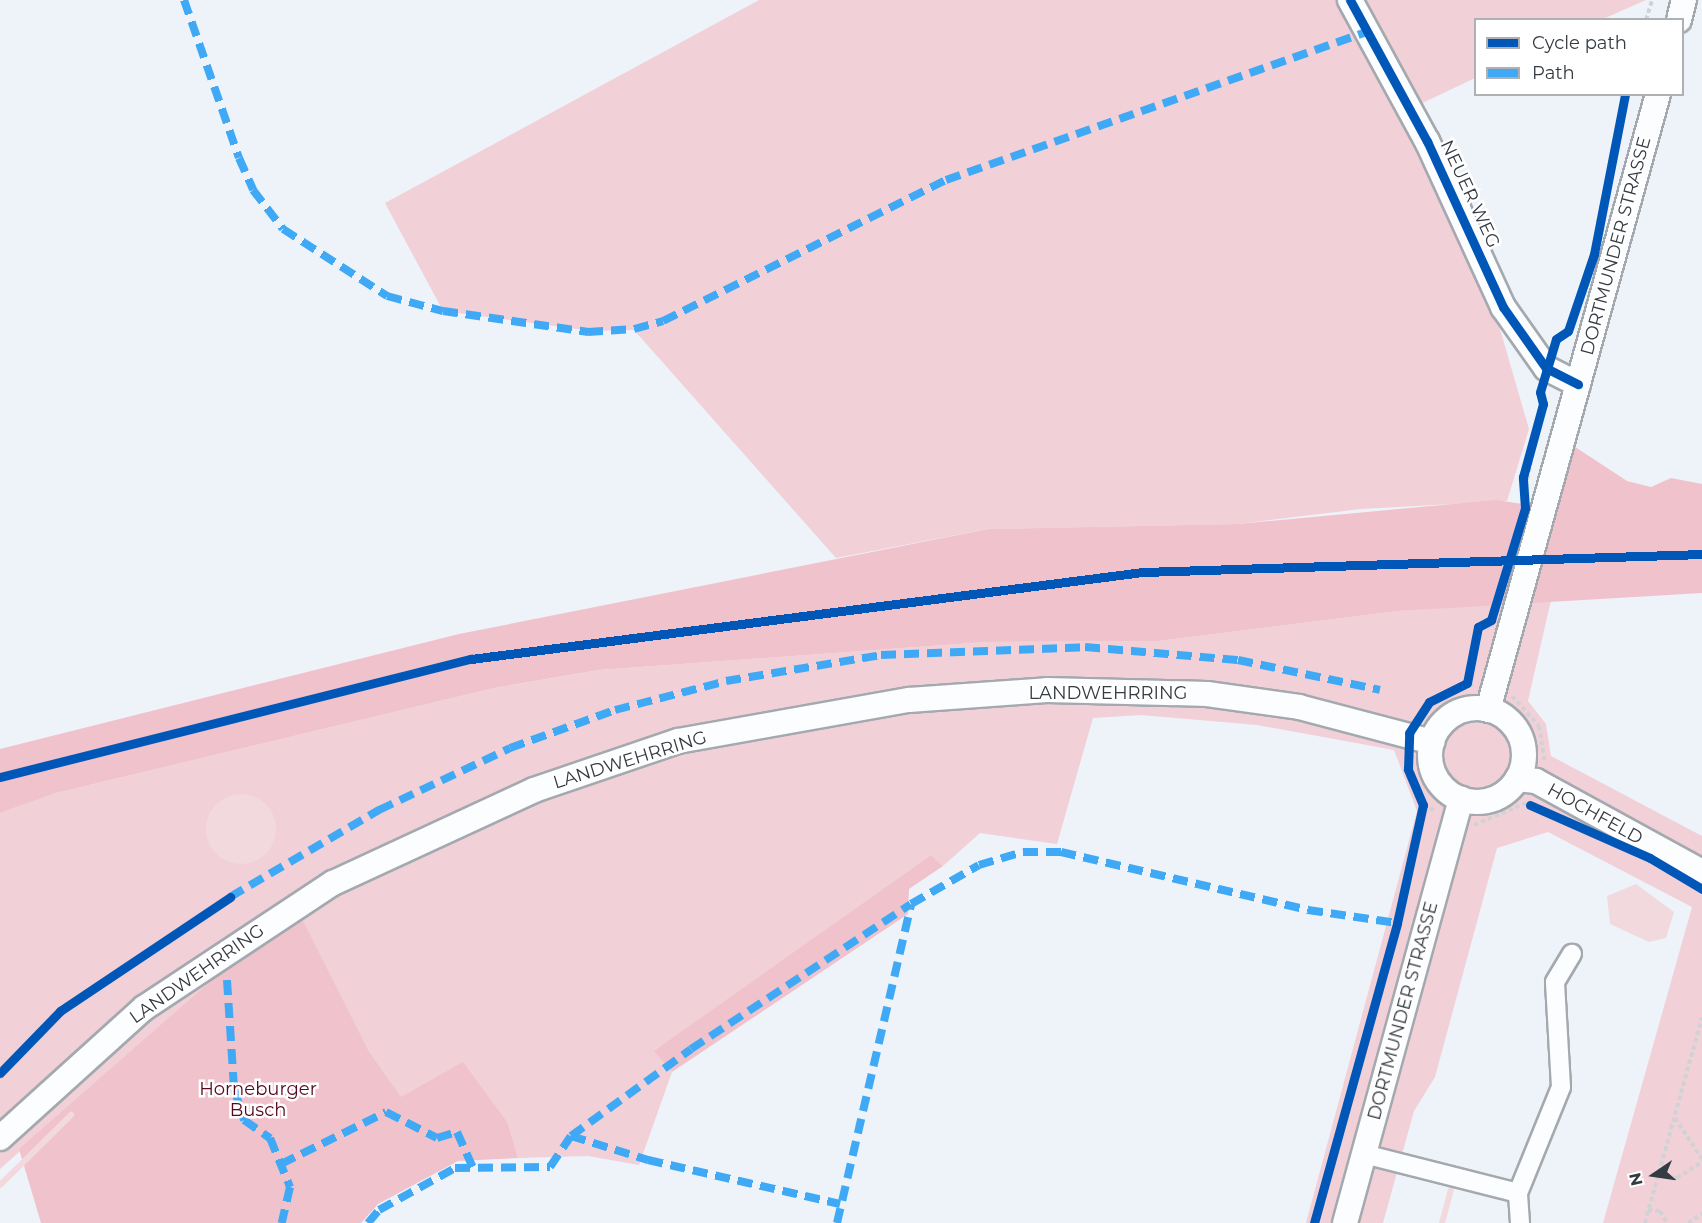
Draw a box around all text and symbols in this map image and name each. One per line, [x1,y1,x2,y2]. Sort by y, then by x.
legend [1474,18,1684,96]
text: Cycle path [1532,32,1627,54]
text: Path [1532,62,1575,84]
street label: DORTMUNDER STRASSE [1576,134,1656,358]
street label: NEUER WEG [1436,137,1504,251]
street label: LANDWEHRRING [1028,682,1188,704]
street label: LANDWEHRRING [551,726,709,794]
street label: HOCHFELD [1543,779,1647,849]
street label: DORTMUNDER STRASSE [1363,899,1443,1123]
street label: LANDWEHRRING [126,920,268,1028]
park label: Horneburger Busch [199,1079,317,1122]
north arrow [1624,1145,1684,1205]
text: N [1625,1171,1647,1188]

